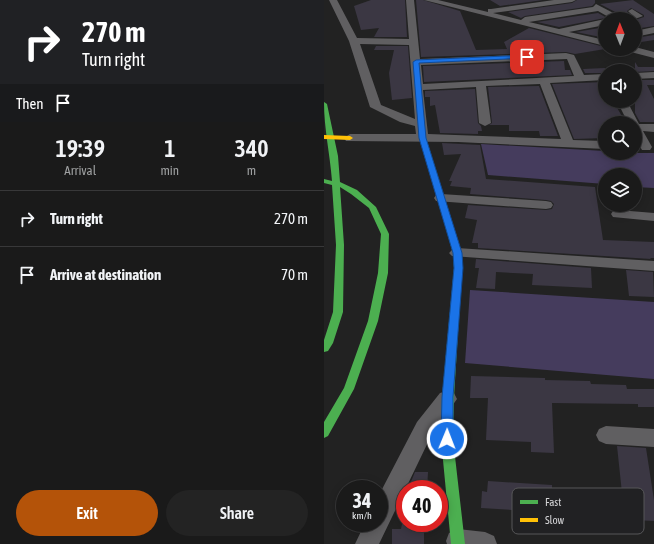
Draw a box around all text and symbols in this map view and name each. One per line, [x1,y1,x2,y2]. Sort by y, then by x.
north arrow [598,12,642,56]
map controls [598,12,642,212]
icon: right [16,16,68,68]
text: 270 m [82,16,145,48]
pin [510,40,544,74]
icon: arrive [516,46,538,68]
text: Turn right [82,49,145,70]
button: sound [598,64,642,108]
icon: arrive [52,92,74,114]
text: Then [16,95,44,112]
button: search [598,116,642,160]
text: 19:39 [56,135,105,162]
text: 1 [164,135,175,162]
text: 340 [235,135,268,162]
text: Arrival [64,163,96,178]
text: min [160,163,179,178]
text: m [247,163,256,178]
button: layers [598,168,642,212]
icon: right [16,208,38,230]
text: Turn right [50,210,103,227]
text: 270 m [274,210,308,227]
icon: arrive [16,264,38,286]
text: Arrive at destination [50,266,161,283]
text: 70 m [281,266,308,283]
position arrow [426,418,468,460]
speed limit sign: 40 [396,480,448,532]
legend [512,488,644,534]
text: 34 [353,489,371,512]
button: Exit [16,490,158,536]
button: Share [166,490,308,536]
text: Fast [545,496,561,508]
text: km/h [352,510,372,521]
text: Slow [545,514,564,526]

